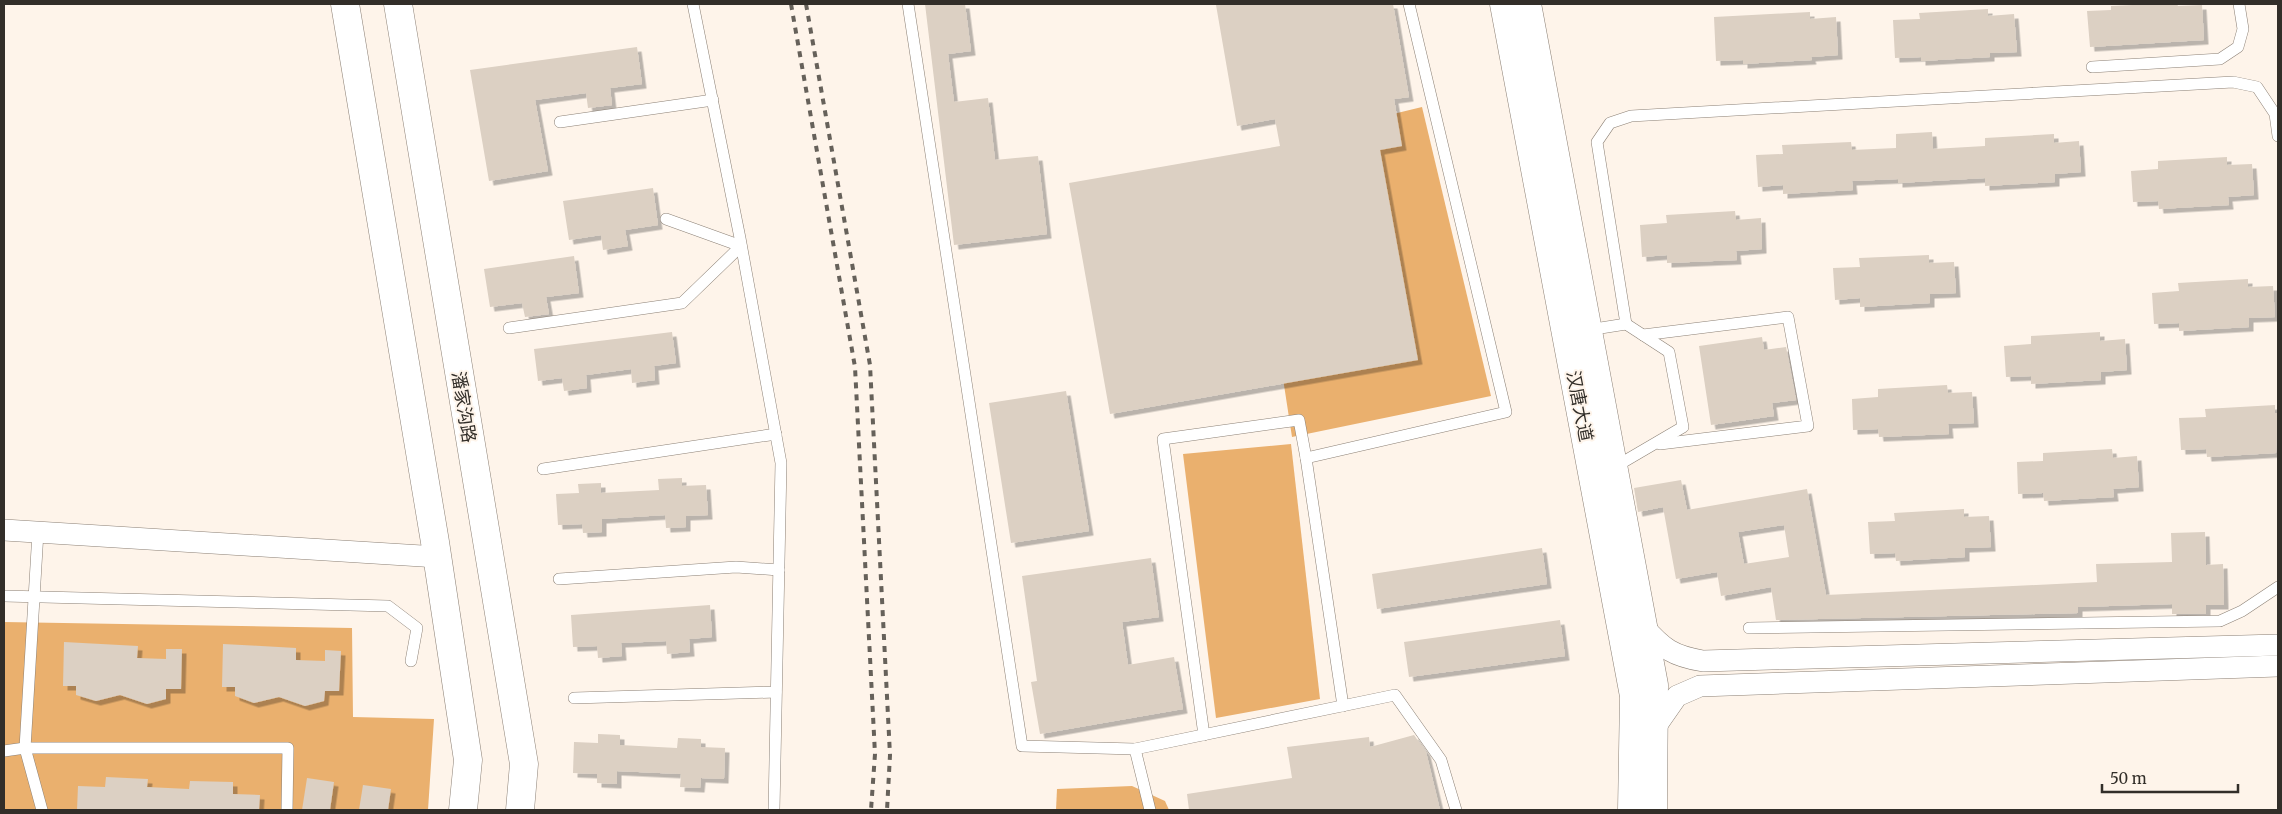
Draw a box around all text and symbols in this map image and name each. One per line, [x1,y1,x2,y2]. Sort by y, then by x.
street label: 汉唐大道 [1562,368,1598,444]
street label: 潘家沟路 [447,370,481,444]
scale bar [2102,762,2238,794]
text: 50 m [2110,769,2147,788]

